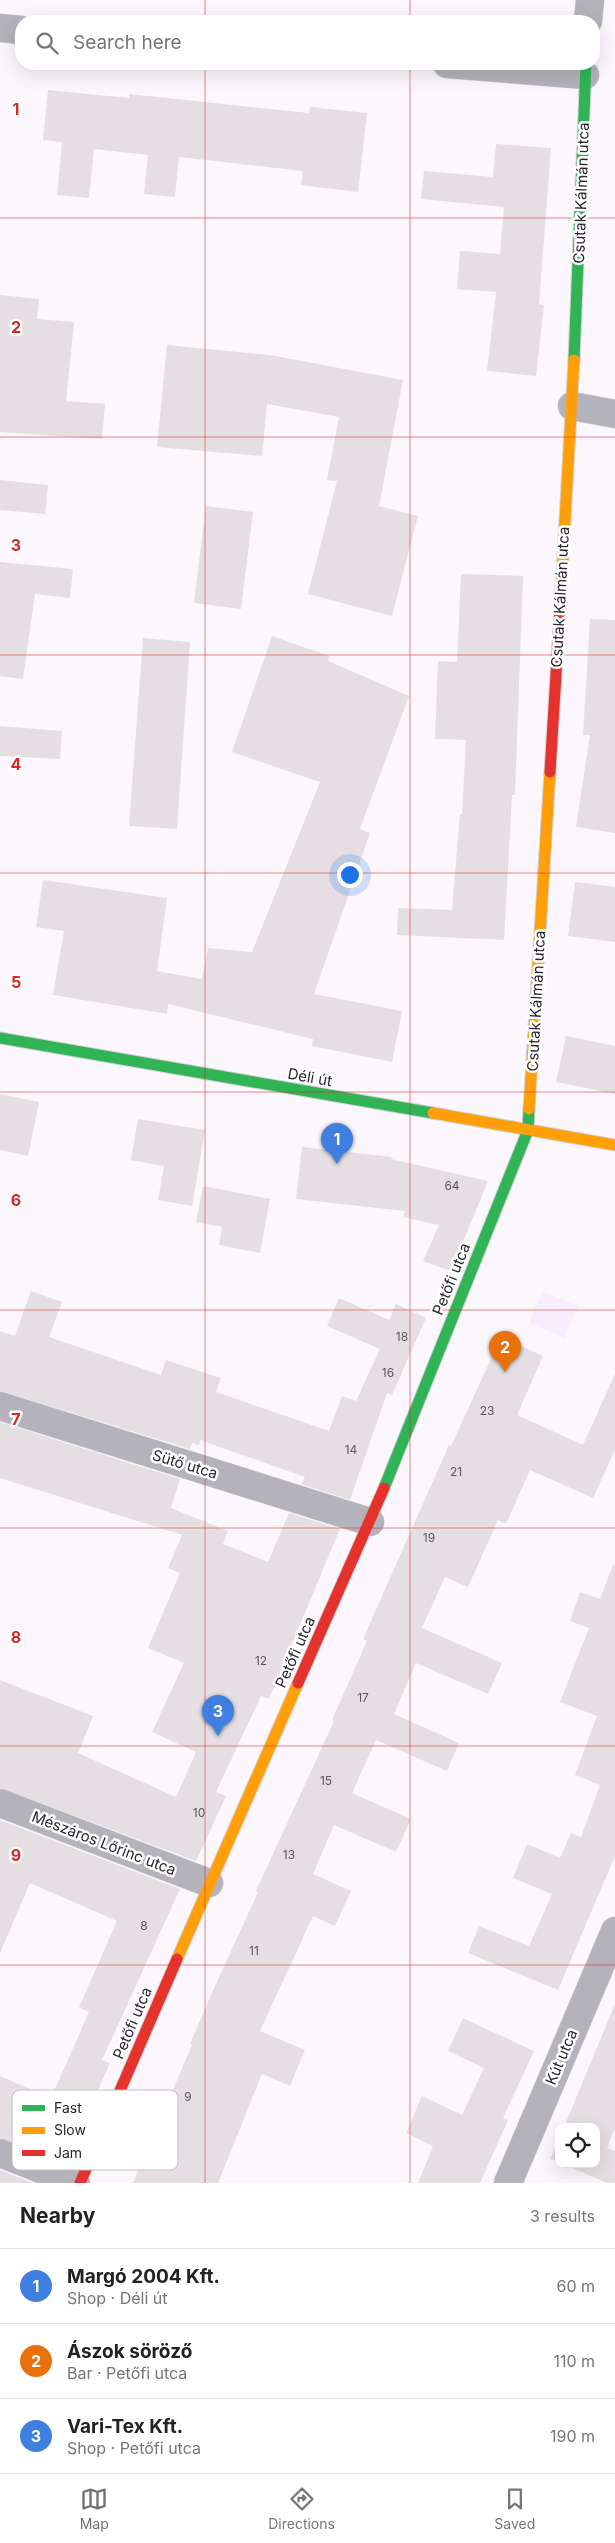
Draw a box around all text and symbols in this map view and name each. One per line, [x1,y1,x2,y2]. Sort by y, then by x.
search box [15,15,600,70]
icon: search [33,29,61,57]
text: Search here [73,31,182,54]
text: 1 [13,99,19,119]
street label: Csutak Kálmán utca [569,122,593,264]
text: 2 [11,317,21,337]
street label: Csutak Kálmán utca [547,526,573,668]
text: 3 [11,535,21,555]
text: 4 [11,754,22,774]
your location [337,862,363,888]
street label: Csutak Kálmán utca [523,930,549,1072]
text: 5 [11,972,21,992]
street label: Déli út [286,1064,334,1090]
pin: 1 [321,1123,353,1164]
house number: 64 [444,1178,460,1193]
text: 6 [11,1190,21,1210]
street label: Petőfi utca [428,1240,474,1318]
house number: 18 [396,1329,408,1344]
pin: 2 [489,1331,521,1372]
house number: 16 [382,1365,394,1380]
house number: 23 [480,1403,494,1418]
text: 7 [11,1409,21,1429]
house number: 14 [345,1442,358,1457]
street label: Sütő utca [150,1445,220,1483]
house number: 21 [450,1464,462,1479]
house number: 19 [423,1530,435,1545]
street label: Petőfi utca [271,1613,319,1691]
text: 8 [11,1627,21,1647]
house number: 12 [255,1653,267,1668]
house number: 17 [357,1690,369,1705]
pin: 3 [202,1695,234,1736]
house number: 15 [320,1773,332,1788]
house number: 10 [193,1805,205,1820]
street label: Mészáros Lőrinc utca [29,1807,179,1879]
text: 9 [11,1845,21,1865]
house number: 13 [283,1847,295,1862]
house number: 8 [140,1918,148,1933]
house number: 11 [249,1943,259,1958]
street label: Petőfi utca [108,1984,156,2062]
street label: Kút utca [541,2026,581,2088]
house number: 9 [184,2089,192,2104]
legend [12,2090,178,2170]
text: Fast [54,2099,82,2116]
text: Slow [54,2121,86,2138]
map controls [555,2123,600,2168]
button: locate [555,2123,600,2168]
text: Jam [54,2144,82,2161]
text: Nearby [20,2203,95,2228]
text: 3 results [530,2206,595,2226]
text: Margó 2004 Kft. [67,2265,220,2288]
text: 1 [33,2276,39,2296]
text: 60 m [556,2276,595,2296]
text: Shop · Déli út [67,2288,168,2308]
text: Ászok söröző [67,2340,192,2363]
text: 2 [31,2351,41,2371]
text: 110 m [553,2351,595,2371]
text: Bar · Petőfi utca [67,2363,187,2383]
text: Vari-Tex Kft. [67,2415,183,2438]
text: 3 [31,2426,41,2446]
text: 190 m [550,2426,595,2446]
text: Shop · Petőfi utca [67,2438,201,2458]
tab: Map [80,2485,109,2532]
tab: Directions [268,2485,335,2532]
tab: Saved [494,2485,535,2532]

